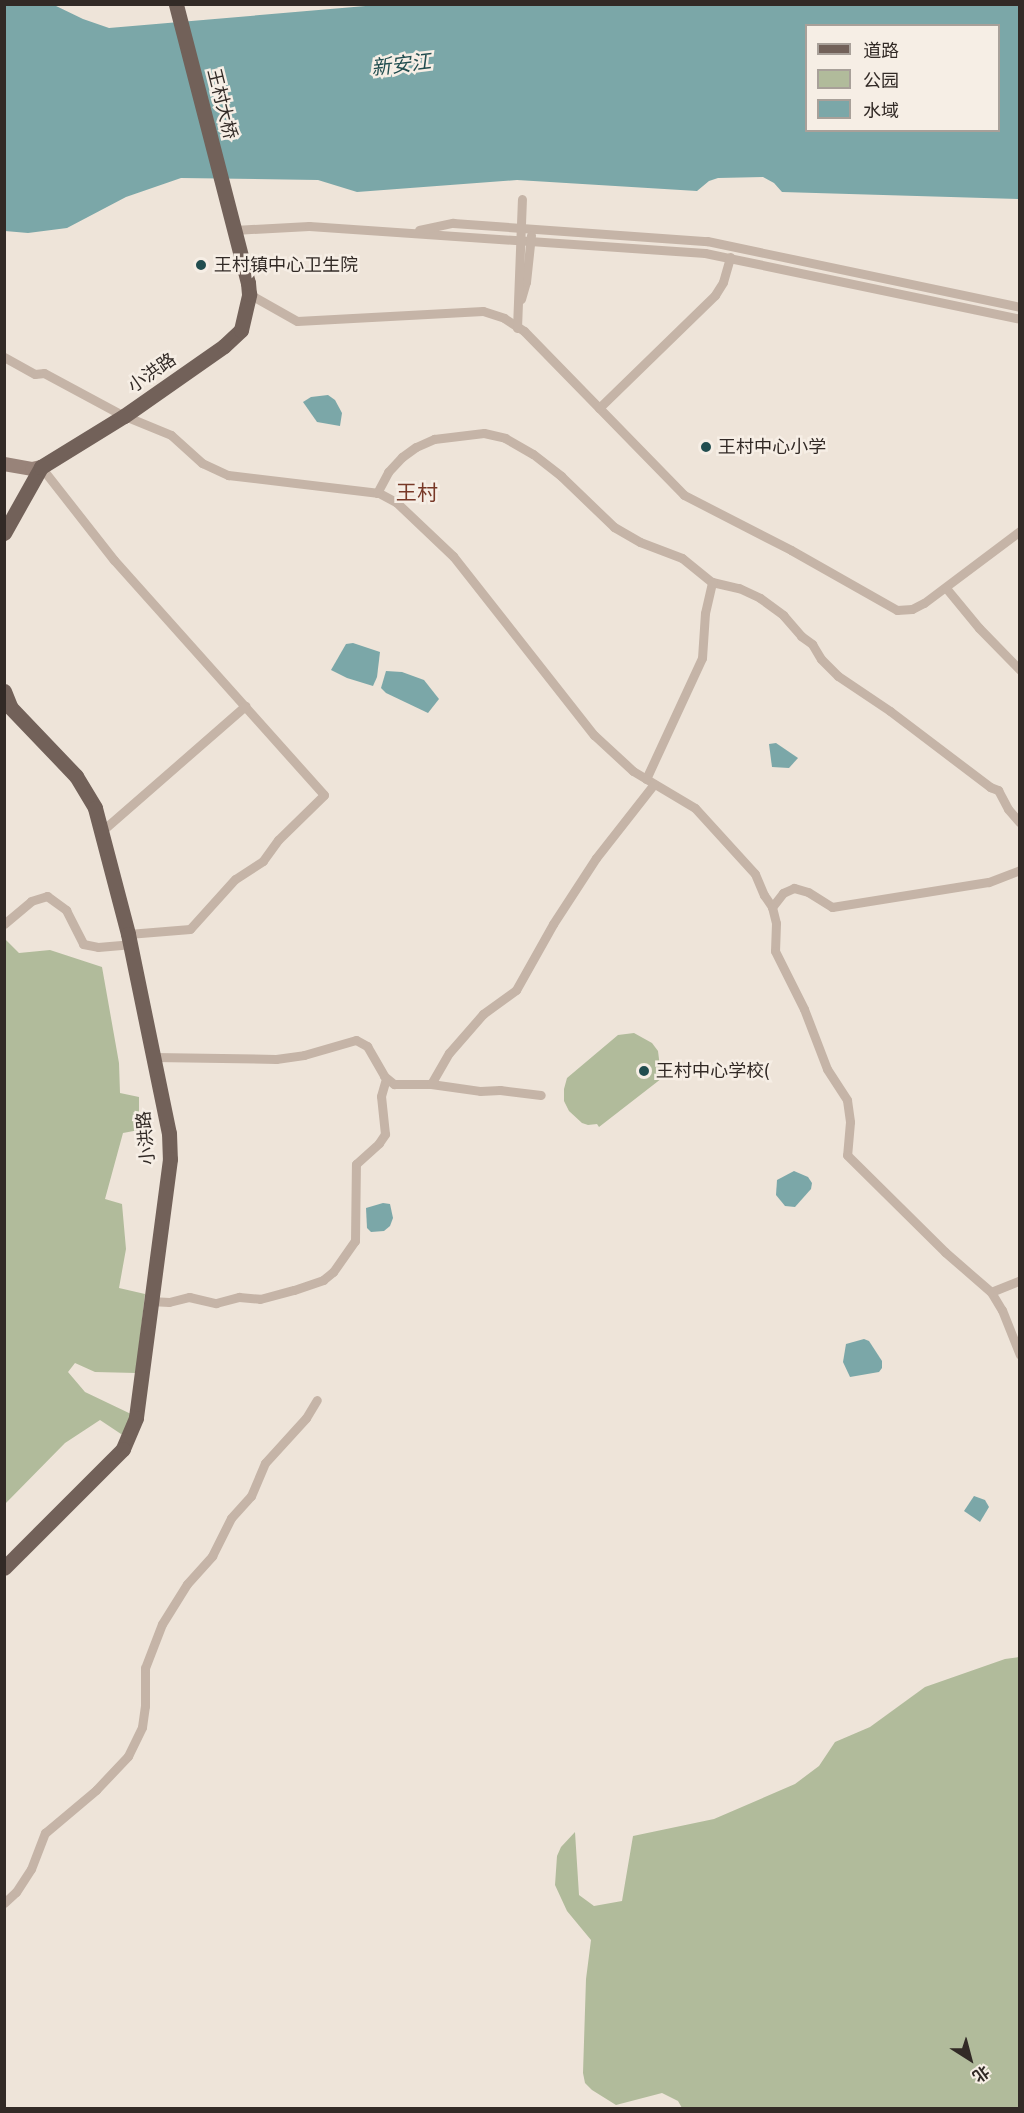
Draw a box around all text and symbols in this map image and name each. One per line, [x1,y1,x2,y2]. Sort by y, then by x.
legend [805,24,1000,132]
text: 道路 [863,40,899,61]
water label: 新安江 [370,49,432,81]
street label: 王村大桥 [203,66,241,142]
text: 公园 [863,70,899,91]
text: 水域 [863,100,899,121]
place label: 王村镇中心卫生院 [214,254,358,276]
marker: 王村镇中心卫生院 [192,256,210,274]
street label: 小洪路 [124,349,180,397]
place label: 王村中心小学 [718,436,826,458]
marker: 王村中心小学 [699,440,713,454]
district label: 王村 [396,480,438,506]
place label: 王村中心学校( [656,1060,769,1082]
marker: 王村中心学校( [637,1064,651,1078]
street label: 小洪路 [133,1110,159,1166]
north arrow [940,2029,1000,2089]
text: 北 [969,2062,993,2086]

